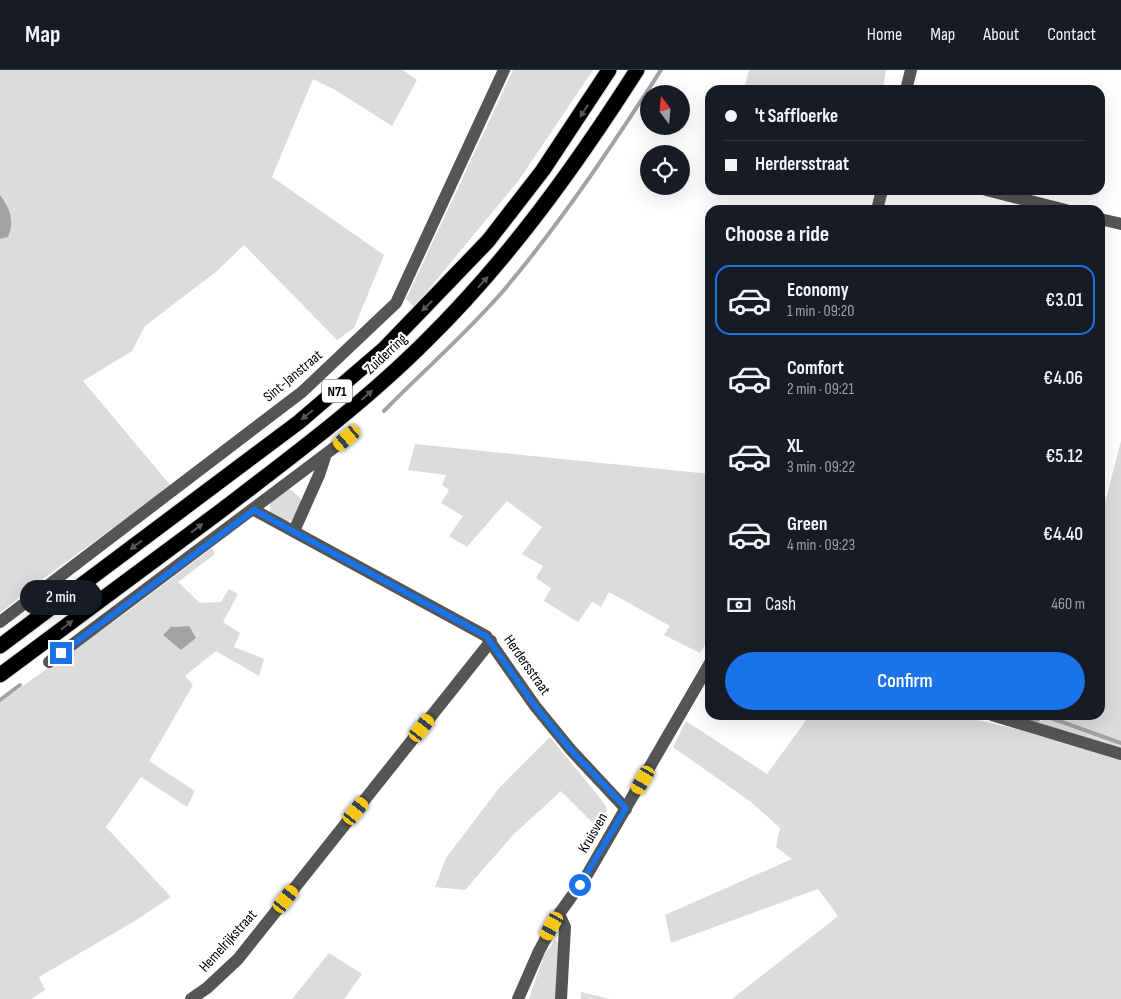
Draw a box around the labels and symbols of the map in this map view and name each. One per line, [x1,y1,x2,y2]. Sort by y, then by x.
north arrow [640,85,690,135]
one-way arrow [579,105,588,118]
one-way arrow [477,275,488,288]
one-way arrow [421,299,433,311]
street label: Zuiderring [361,330,411,378]
street label: Sint-Janstraat [260,345,327,406]
road number: N71 [322,380,352,402]
one-way arrow [360,390,373,401]
one-way arrow [301,410,314,421]
car [330,423,363,453]
one-way arrow [190,523,204,533]
one-way arrow [129,540,143,550]
callout: 2 min [20,580,102,616]
one-way arrow [60,620,74,630]
street label: Herdersstraat [499,631,555,699]
route end [50,642,72,664]
car [406,712,437,744]
car [629,763,656,797]
car [340,795,371,827]
street label: Kruisven [574,809,612,857]
route start [569,874,591,896]
car [270,883,301,915]
street label: Hemelrijkstraat [195,906,261,976]
car [538,909,565,943]

